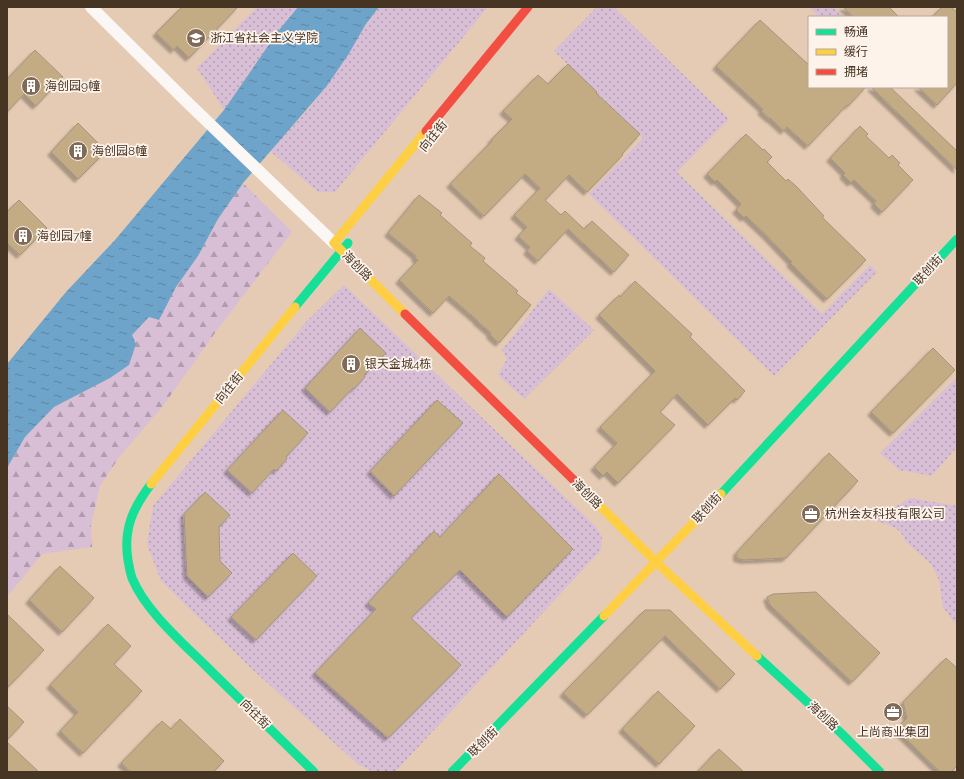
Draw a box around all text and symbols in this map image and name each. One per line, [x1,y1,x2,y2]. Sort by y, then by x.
legend [808,16,948,88]
text: 畅通 [844,25,868,39]
school or university icon: 浙江省社会主义学院 [185,27,207,49]
place label: 浙江省社会主义学院 [210,31,318,45]
text: 缓行 [844,45,868,59]
text: 拥堵 [844,65,868,79]
building icon: 海创园9幢 [20,75,42,97]
place label: 海创园9幢 [45,79,100,93]
street label: 向往街 [416,118,450,154]
building icon: 海创园8幢 [67,140,89,162]
place label: 海创园8幢 [92,144,147,158]
building icon: 海创园7幢 [12,225,34,247]
place label: 海创园7幢 [37,229,91,243]
street label: 海创路 [339,248,375,284]
street label: 联创街 [911,252,945,288]
building icon: 银天金城4栋 [340,353,362,375]
place label: 银天金城4栋 [365,357,432,371]
street label: 向往街 [212,370,246,406]
street label: 海创路 [569,476,605,512]
street label: 联创街 [690,490,724,526]
office icon: 杭州会友科技有限公司 [800,503,822,525]
place label: 杭州会友科技有限公司 [825,507,945,521]
street label: 向往街 [237,696,273,732]
street label: 海创路 [805,699,841,733]
office icon: 上尚商业集团 [882,701,904,723]
street label: 联创街 [465,724,501,760]
place label: 上尚商业集团 [857,725,929,739]

